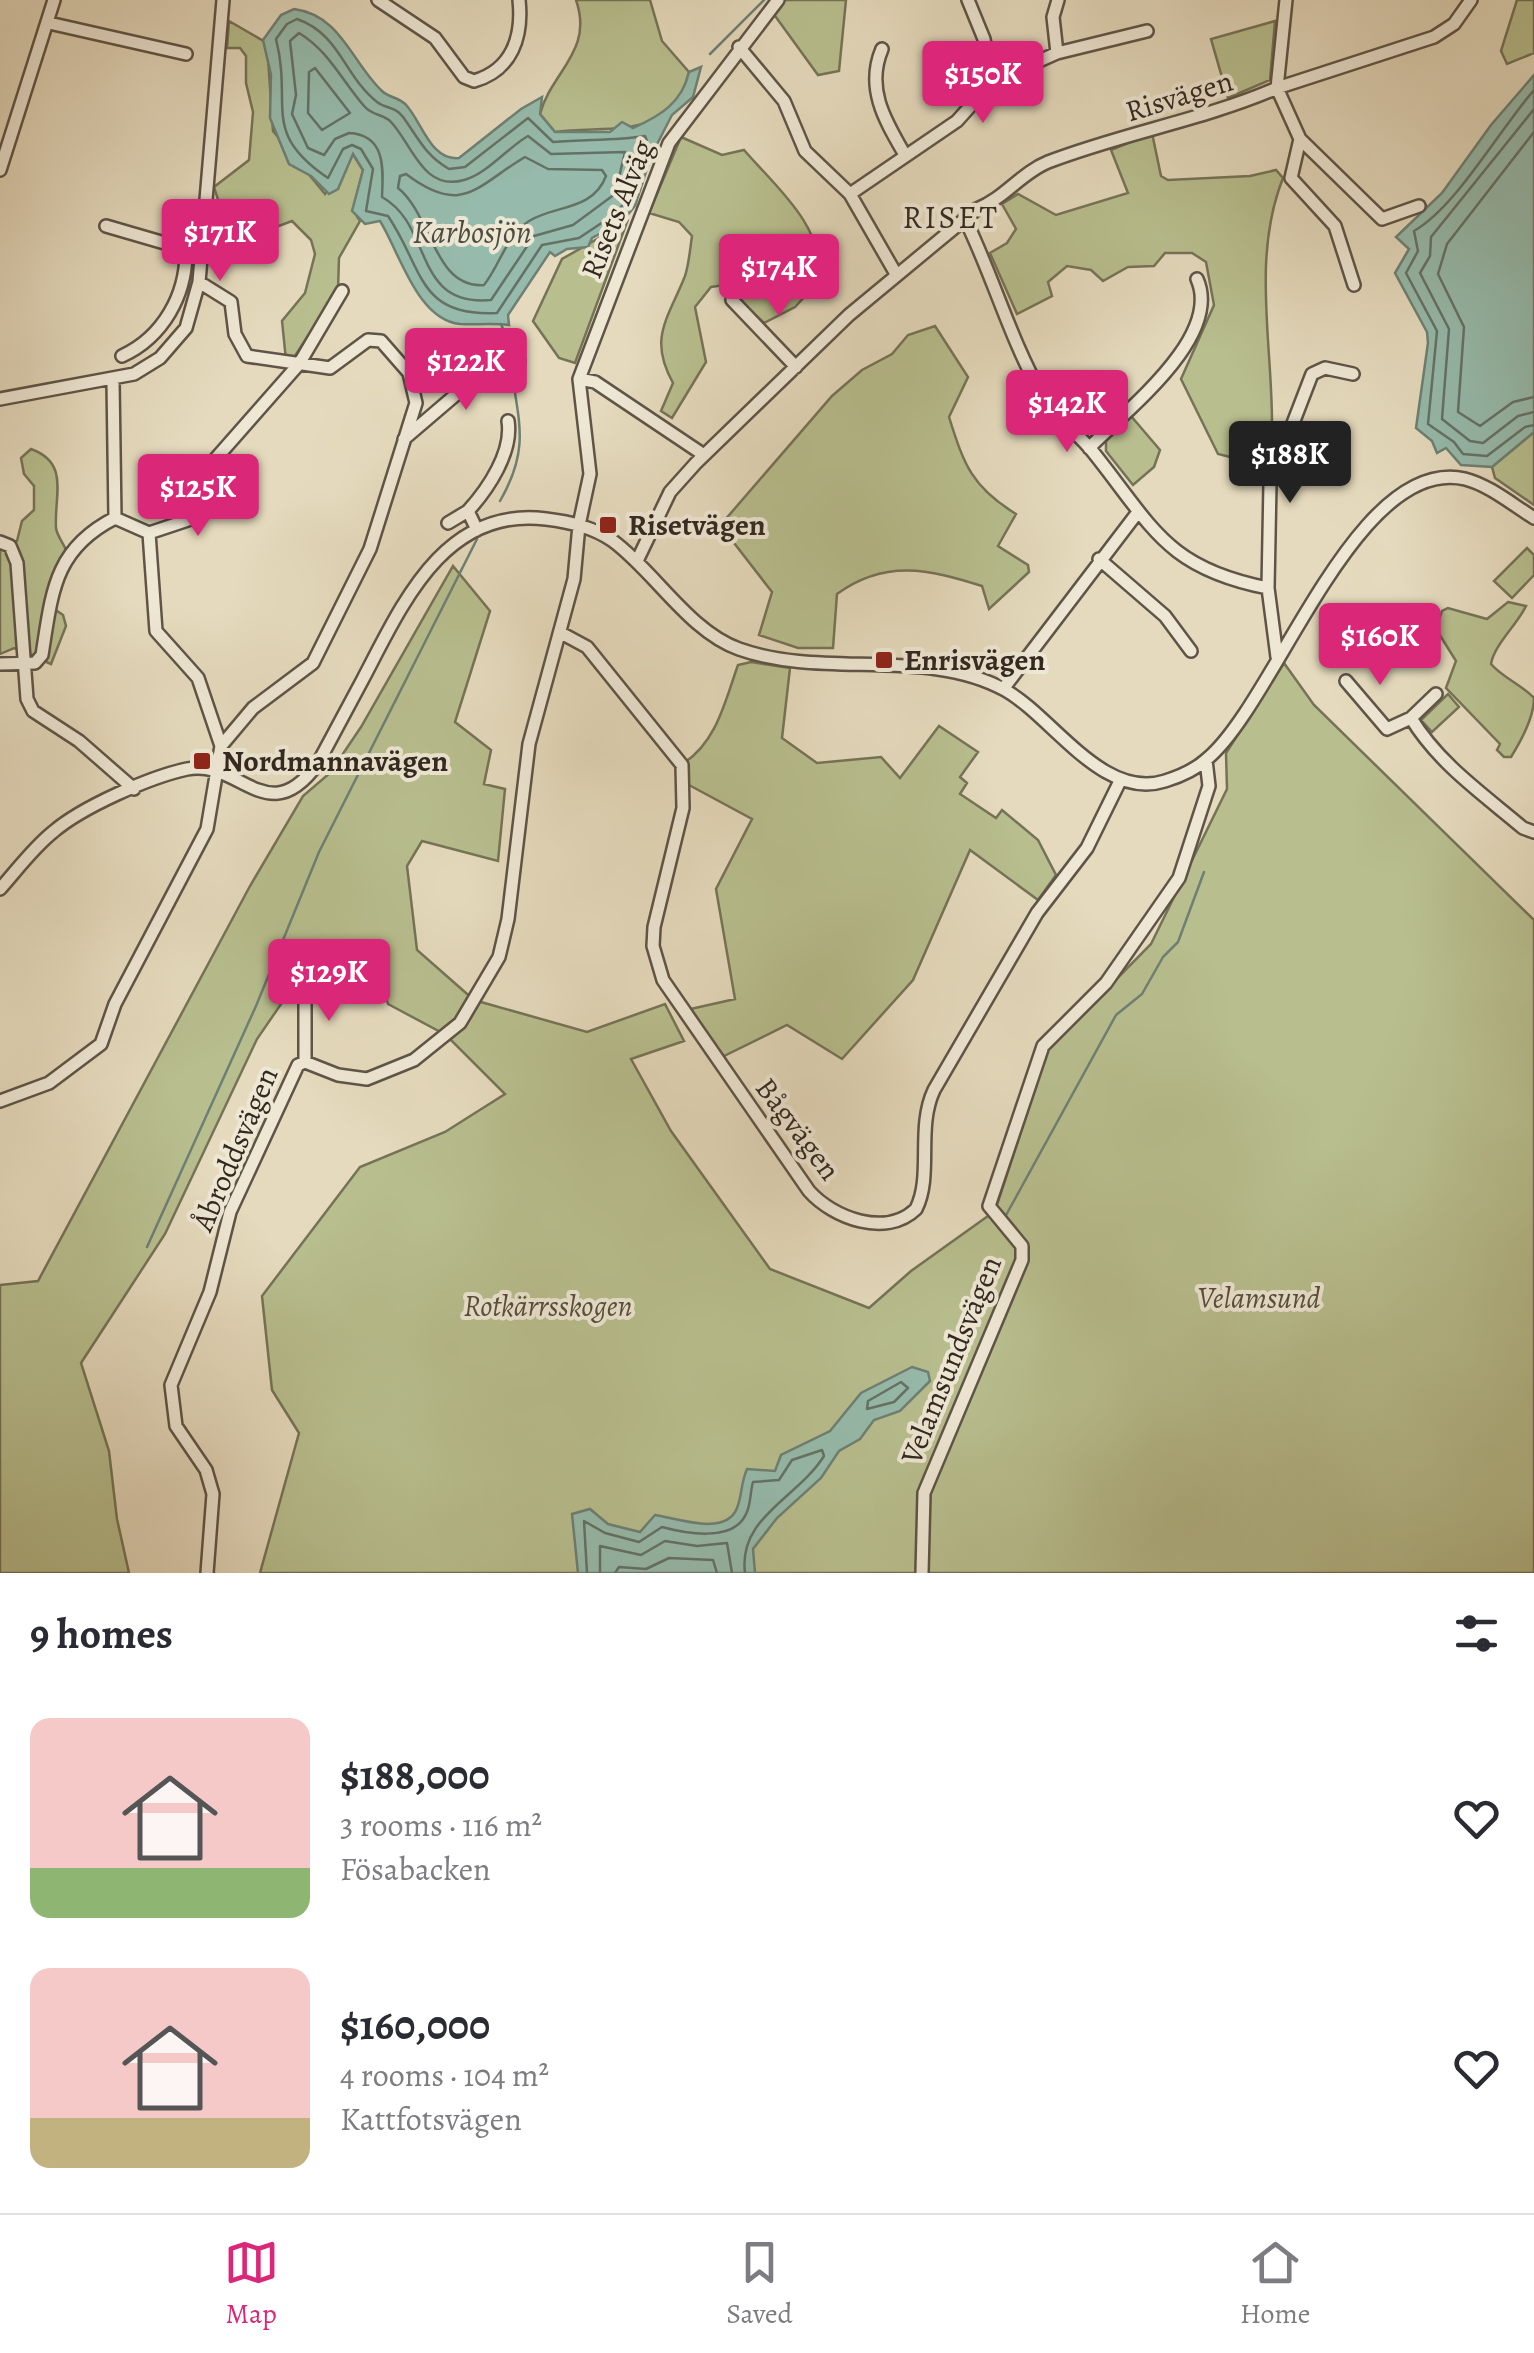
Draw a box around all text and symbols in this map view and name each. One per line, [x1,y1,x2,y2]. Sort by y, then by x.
pin: $150K [913,41,1053,126]
text: $150K [944,51,1022,95]
street label: Risvägen [1120,61,1238,131]
street label: Risets Alväg [571,134,663,284]
district label: RISET [903,195,999,239]
pin: $171K [150,199,290,284]
text: $171K [184,209,256,253]
water label: Karbosjön [412,210,532,254]
pin: $174K [709,234,849,319]
text: $174K [741,244,817,288]
pin: $122K [396,328,536,413]
text: $122K [427,338,505,382]
pin: $142K [997,370,1137,455]
text: $142K [1028,380,1106,424]
pin: $188K [1220,421,1360,506]
text: $188K [1251,431,1329,475]
pin: $125K [128,454,268,539]
text: $125K [160,464,236,508]
place label: Risetvägen [628,505,766,545]
marker: Risetvägen [597,514,619,536]
pin: $160K [1310,603,1450,688]
text: $160K [1341,613,1419,657]
place label: Enrisvägen [904,640,1045,680]
marker: Enrisvägen [873,649,895,671]
place label: Nordmannavägen [222,741,448,781]
marker: Nordmannavägen [191,750,213,772]
pin: $129K [259,939,399,1024]
text: $129K [290,949,368,993]
street label: Åbroddsvägen [182,1061,287,1238]
street label: Bågvägen [746,1070,850,1188]
street label: Velamsundsvägen [891,1250,1011,1471]
park label: Velamsund [1197,1278,1321,1318]
park label: Rotkärrsskogen [463,1286,633,1326]
text: 9 homes [30,1605,173,1662]
icon: filters [1449,1606,1504,1661]
text: $188,000 [340,1746,490,1803]
icon: home [110,1758,230,1878]
icon: heart [1449,1791,1504,1846]
text: 3 rooms · 116 m² [340,1803,542,1847]
text: Fösabacken [340,1847,491,1891]
text: $160,000 [340,1996,490,2053]
icon: home [110,2008,230,2128]
icon: heart [1449,2041,1504,2096]
text: 4 rooms · 104 m² [340,2053,549,2097]
text: Kattfotsvägen [340,2097,522,2141]
tab: Map [224,2235,279,2333]
tab: Saved [726,2235,793,2333]
tab: Home [1240,2235,1310,2333]

